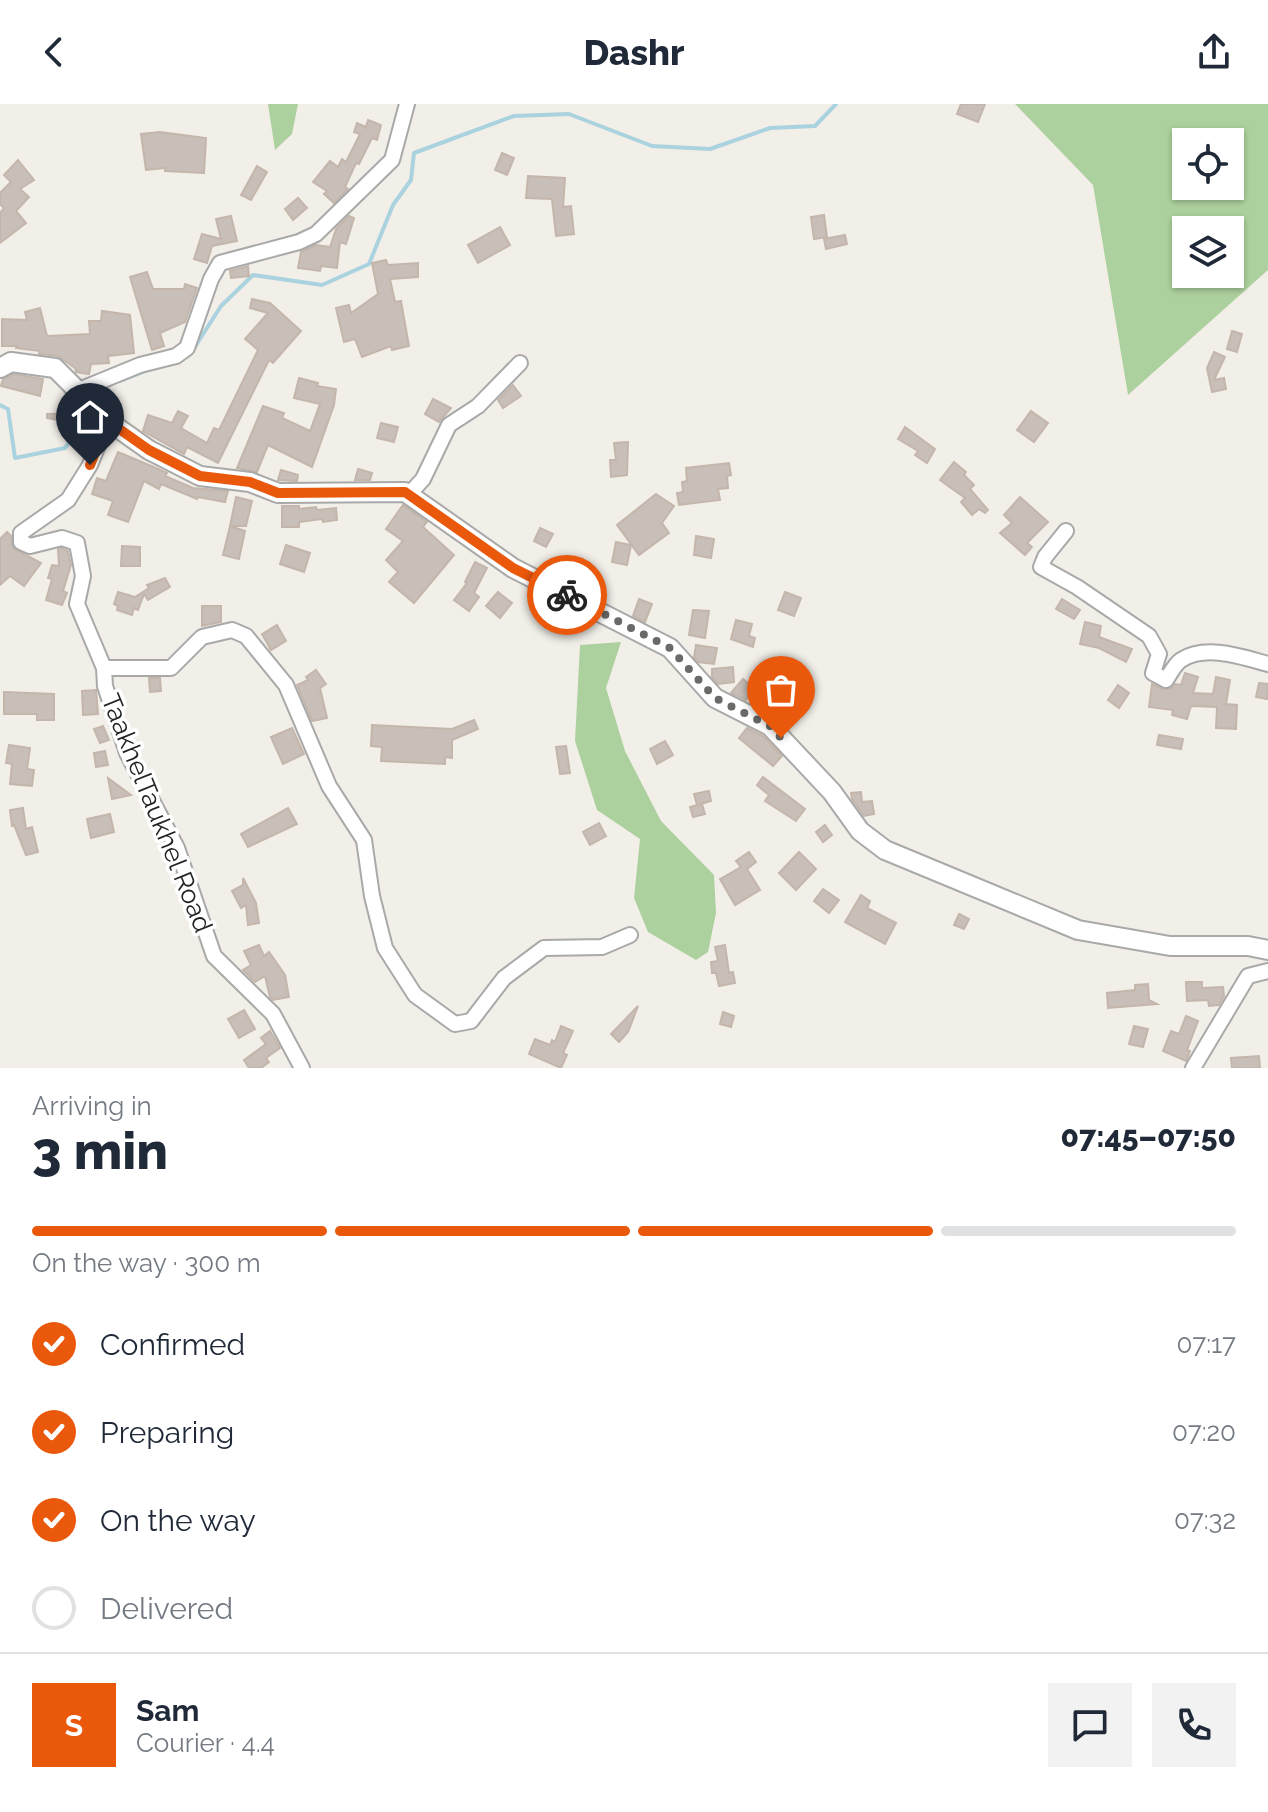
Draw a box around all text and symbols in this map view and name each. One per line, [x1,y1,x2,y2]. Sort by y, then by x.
icon: back [32,30,76,74]
icon: share [1192,30,1236,74]
text: Dashr [584,31,684,73]
map controls [1172,128,1244,288]
button: locate [1172,128,1244,200]
button: layers [1172,216,1244,288]
pin [56,383,124,465]
icon: home [68,395,112,439]
courier [527,555,607,635]
icon: bike [545,573,589,617]
pin [747,656,815,738]
icon: bag [759,668,803,712]
street label: TaakhelTaukhel Road [95,689,219,937]
text: Arriving in [32,1091,152,1121]
text: 07:45–07:50 [1060,1119,1236,1154]
text: 3 min [32,1120,168,1181]
text: On the way · 300 m [32,1248,261,1278]
icon: check [32,1322,76,1366]
text: Confirmed [100,1327,245,1362]
text: 07:17 [1177,1329,1236,1359]
icon: check [32,1410,76,1454]
text: Preparing [100,1415,234,1450]
text: 07:20 [1172,1417,1236,1447]
icon: check [32,1498,76,1542]
text: On the way [100,1503,256,1538]
text: 07:32 [1174,1505,1236,1535]
text: Delivered [100,1591,233,1626]
button: chat [1048,1683,1132,1767]
button: phone [1152,1683,1236,1767]
text: Sam [136,1693,199,1728]
text: S [65,1708,83,1743]
text: Courier · 4.4 [136,1728,275,1758]

